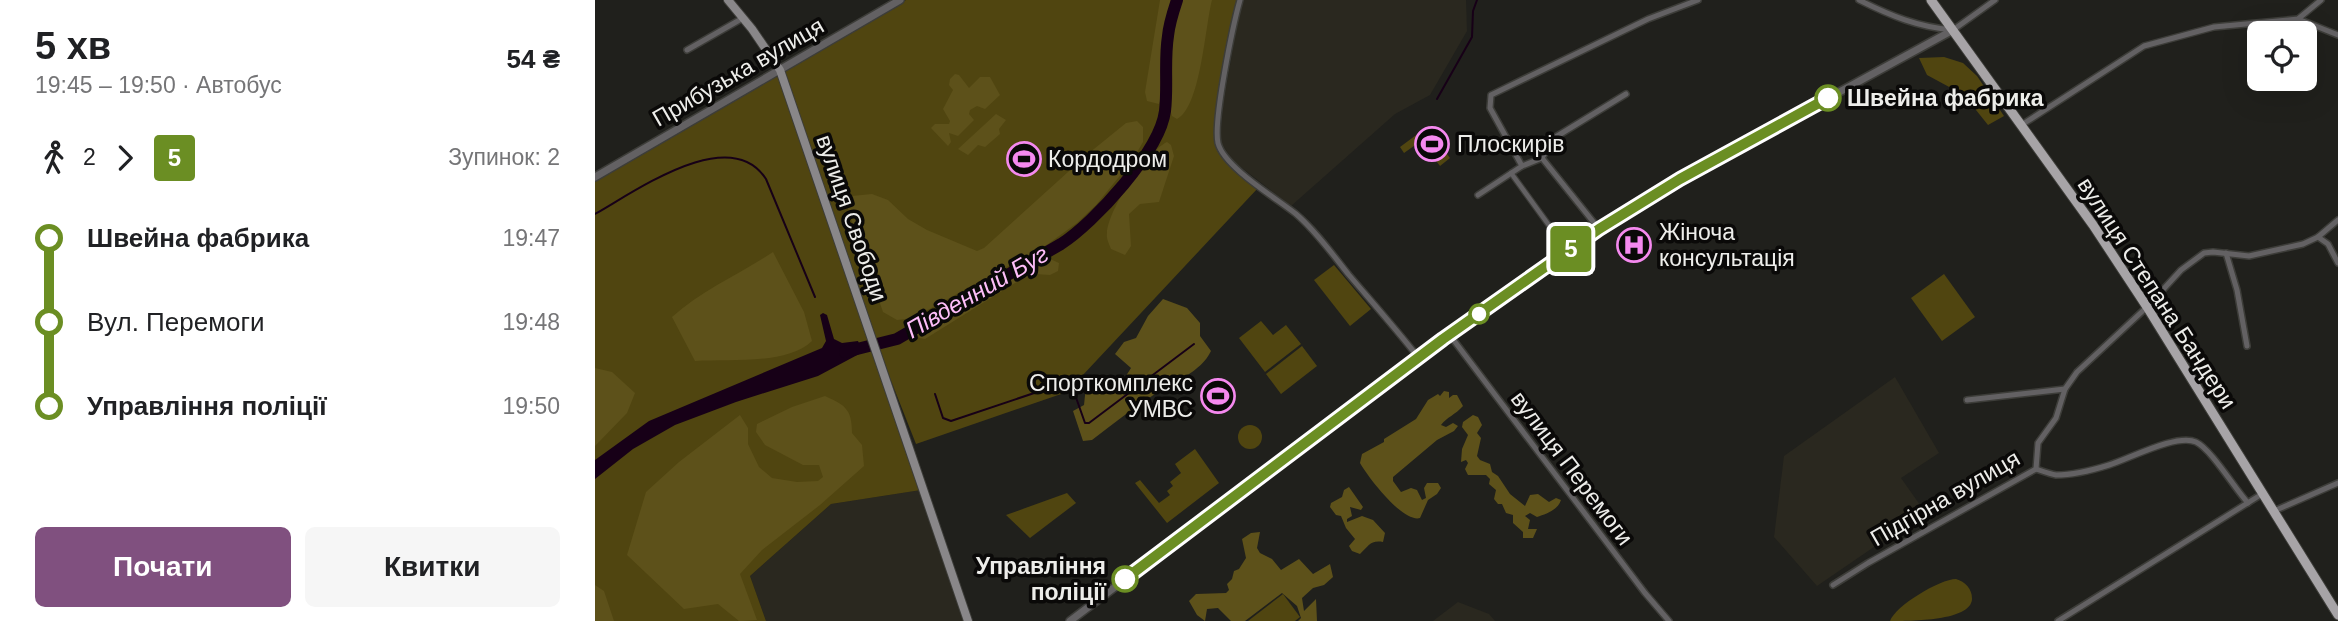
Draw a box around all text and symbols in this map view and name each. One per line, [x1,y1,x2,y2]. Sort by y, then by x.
street label: Прибузька вулиця [648,12,828,132]
map controls [2247,21,2317,91]
button: locate [2247,21,2317,91]
text: 5 хв [35,25,111,67]
text: 54 ₴ [507,44,560,74]
text: 19:45 – 19:50 · Автобус [35,72,282,98]
marker: Швейна фабрика [1815,85,1841,111]
place label: Швейна фабрика [1847,85,2044,111]
sports icon: Плоскирів [1413,125,1451,163]
street label: вулиця Свободи [811,131,893,305]
place label: Плоскирів [1457,131,1565,157]
icon: walk [35,139,73,177]
icon: forward [106,139,144,177]
sports icon: Кордодром [1005,140,1043,178]
text: 2 [83,144,96,170]
text: 5 [168,144,181,171]
text: Зупинок: 2 [448,144,560,170]
place label: Кордодром [1048,146,1167,172]
street label: вулиця Степана Бандери [2073,173,2241,413]
place label: Жіноча консультація [1659,219,1795,271]
text: Швейна фабрика [87,223,309,253]
text: 19:47 [502,225,560,251]
line badge: 5 [1548,226,1594,272]
hospital icon: Жіноча консультація [1615,226,1653,264]
text: 5 [1564,235,1578,262]
water label: Південний Буг [901,240,1053,343]
unlabelled marker [1469,304,1489,324]
text: Вул. Перемоги [87,307,265,337]
text: 19:48 [502,309,560,335]
place label: Спорткомплекс УМВС [1029,370,1193,422]
sports icon: Спорткомплекс УМВС [1199,377,1237,415]
street label: вулиця Перемоги [1506,386,1638,550]
text: Управління поліції [87,391,327,421]
text: 19:50 [502,393,560,419]
street label: Підгірна вулиця [1866,445,2024,551]
button: Почати [35,527,291,607]
button: Квитки [305,527,560,607]
place label: Управління поліції [976,553,1107,605]
marker: Управління поліції [1112,566,1138,592]

